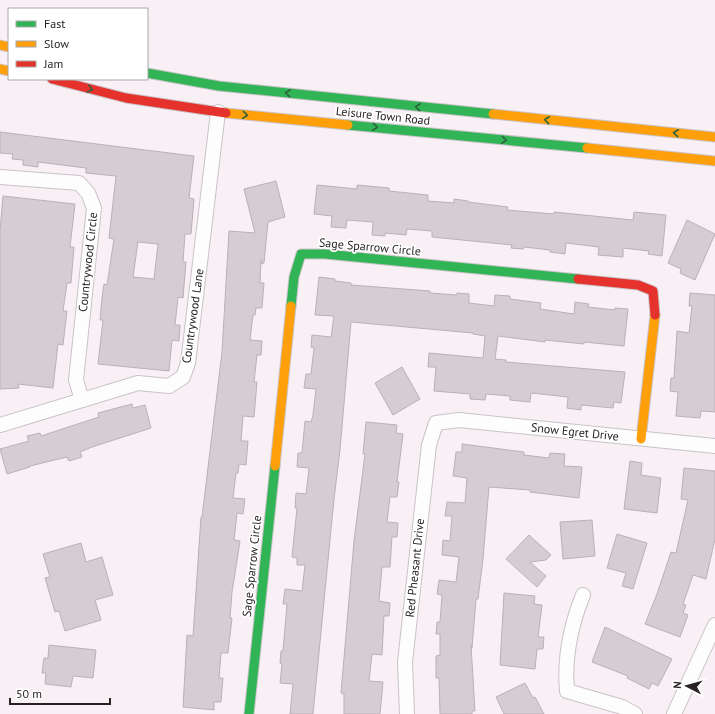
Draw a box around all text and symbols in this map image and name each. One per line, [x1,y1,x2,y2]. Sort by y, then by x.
legend [8,8,148,80]
text: Fast [44,16,65,31]
text: Slow [44,36,69,51]
text: Jam [43,56,63,71]
one-way arrow [86,84,93,92]
one-way arrow [285,89,291,98]
street label: Leisure Town Road [335,103,431,128]
one-way arrow [414,103,421,112]
one-way arrow [242,110,248,119]
one-way arrow [544,116,550,125]
one-way arrow [372,123,378,132]
one-way arrow [673,129,679,138]
one-way arrow [501,136,507,145]
street label: Countrywood Circle [75,211,100,313]
street label: Sage Sparrow Circle [318,235,422,258]
street label: Countrywood Lane [178,268,207,364]
street label: Snow Egret Drive [530,419,620,444]
street label: Sage Sparrow Circle [239,514,264,618]
street label: Red Pheasant Drive [402,518,427,618]
north arrow [667,666,707,706]
scale bar [10,680,110,706]
text: N [670,681,684,689]
text: 50 m [16,686,42,701]

